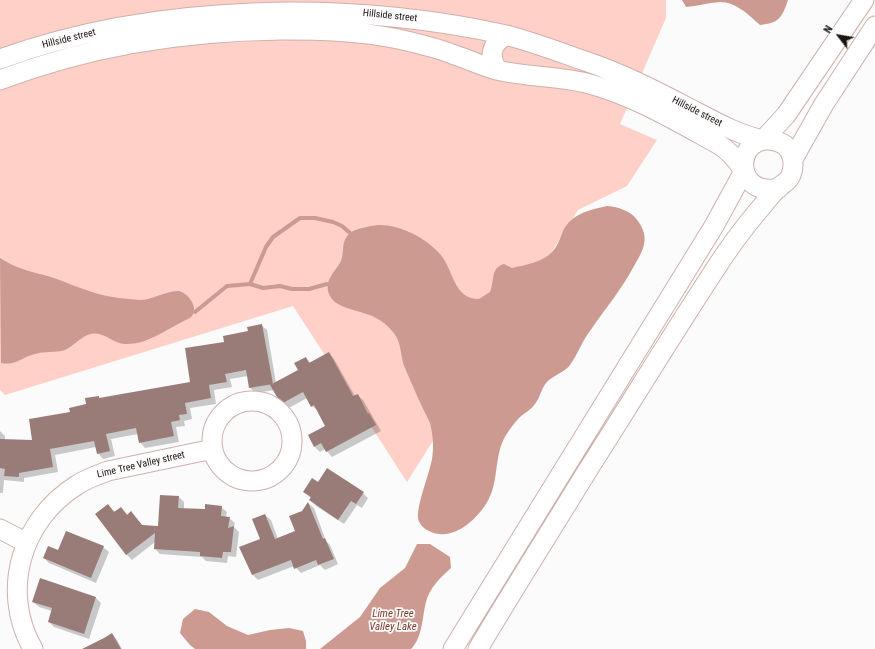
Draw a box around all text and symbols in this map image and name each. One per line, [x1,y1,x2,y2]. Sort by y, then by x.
street label: Hillside street [362,7,418,25]
north arrow [819,16,859,56]
text: N [821,23,836,36]
street label: Hillside street [41,27,97,51]
street label: Hillside street [670,94,724,130]
street label: Lime Tree Valley street [96,449,186,481]
water label: Lime Tree Valley Lake [369,607,417,633]

